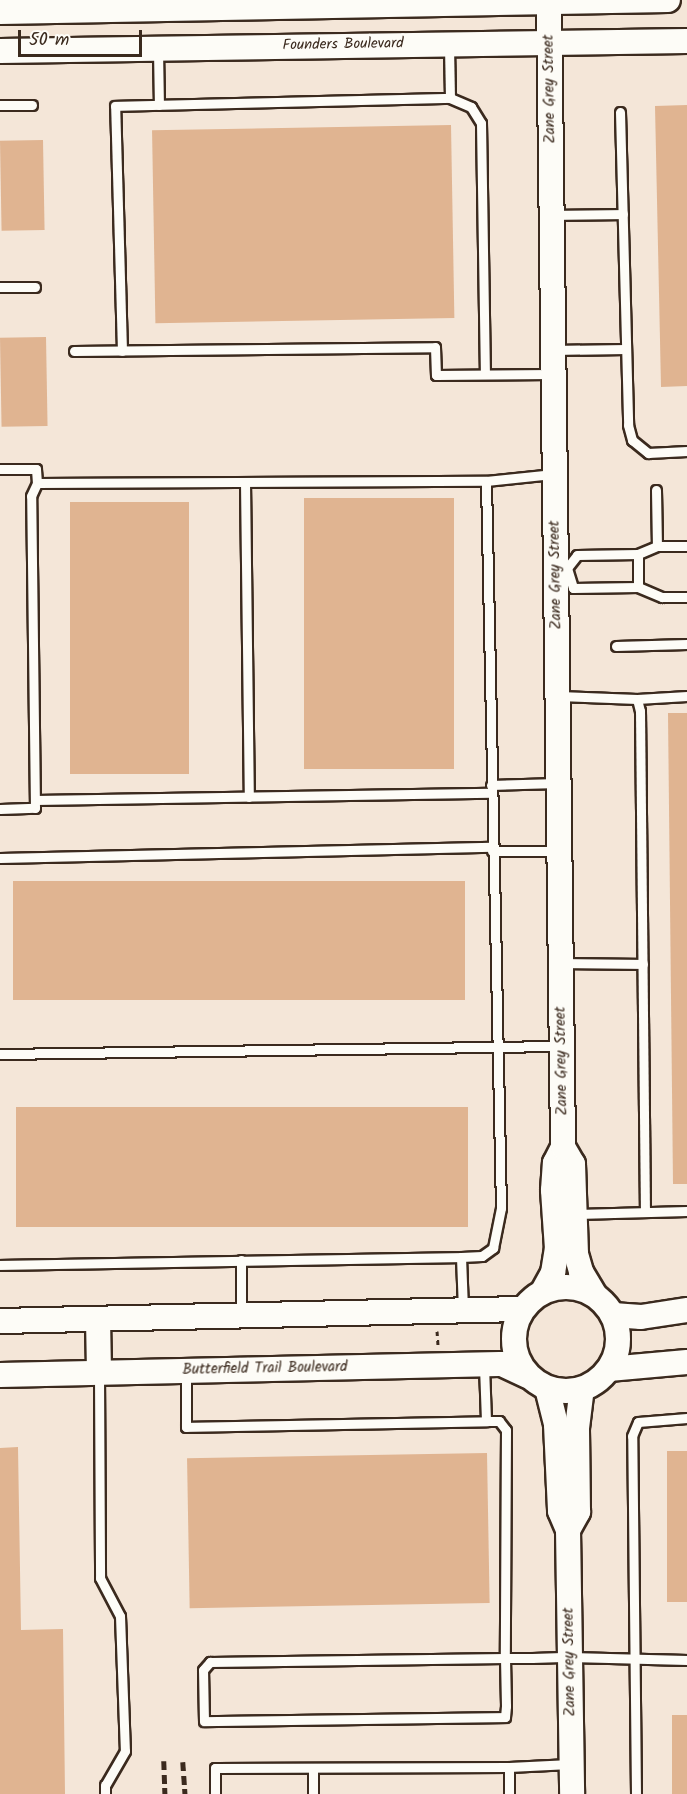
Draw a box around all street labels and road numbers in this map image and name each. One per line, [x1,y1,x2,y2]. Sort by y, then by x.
street label: Zane Grey Street [540,34,560,144]
street label: Founders Boulevard [282,35,404,55]
street label: Zane Grey Street [546,520,566,630]
street label: Zane Grey Street [552,1006,572,1116]
street label: Butterfield Trail Boulevard [182,1359,348,1379]
street label: Zane Grey Street [560,1607,580,1717]

